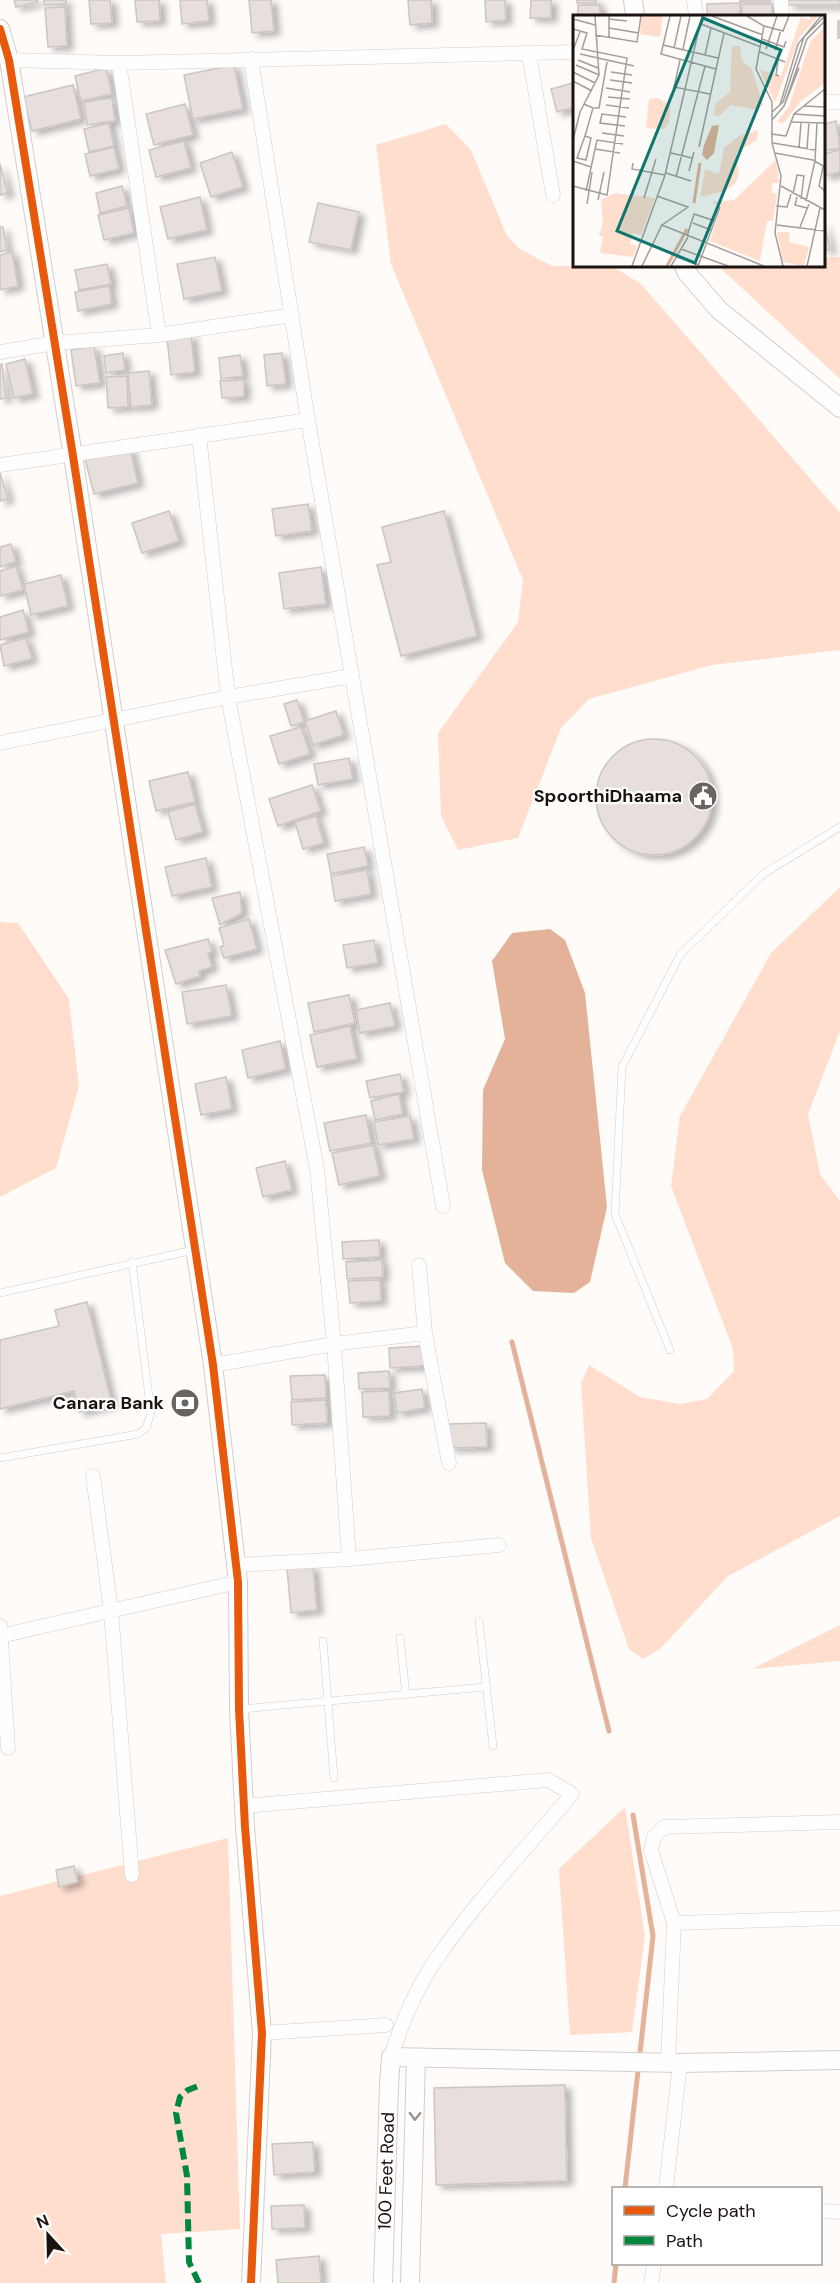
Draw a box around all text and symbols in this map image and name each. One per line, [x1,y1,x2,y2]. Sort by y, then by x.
inset map [573,15,825,267]
public building icon: SpoorthiDhaama [687,780,719,812]
place label: SpoorthiDhaama [534,784,682,808]
bank icon: Canara Bank [169,1387,201,1419]
place label: Canara Bank [53,1391,165,1415]
street label: 100 Feet Road [373,2112,400,2231]
one-way arrow [408,2112,421,2121]
legend [612,2187,822,2265]
text: Cycle path [666,2199,756,2223]
north arrow [18,2205,78,2265]
text: N [33,2210,52,2233]
text: Path [666,2229,703,2253]

